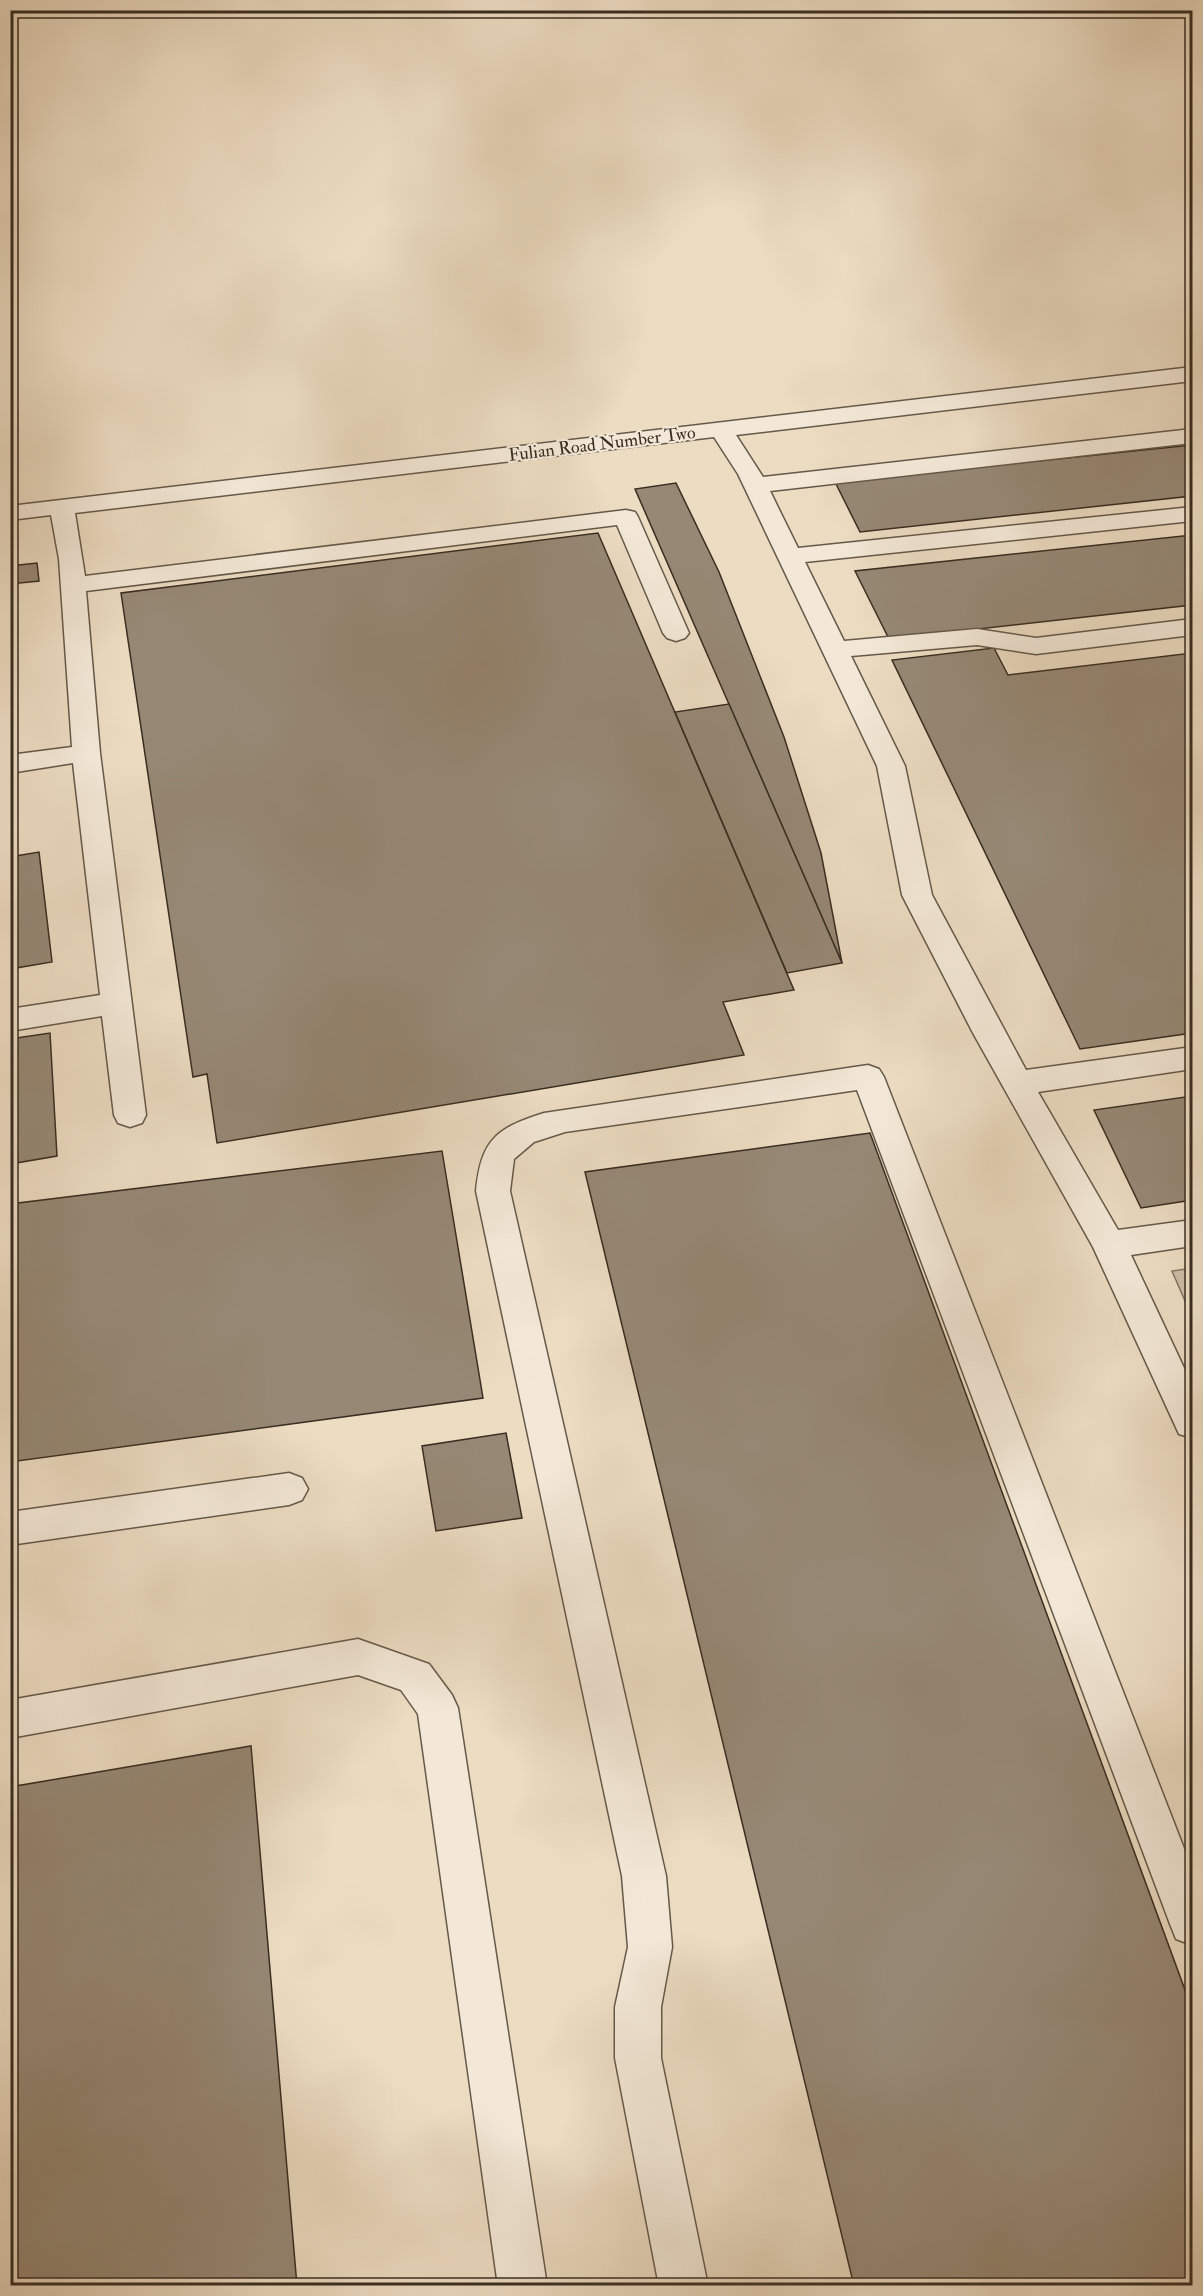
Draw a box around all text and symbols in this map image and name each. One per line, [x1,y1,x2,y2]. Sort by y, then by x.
street label: Fulian Road Number Two [507,421,697,467]

